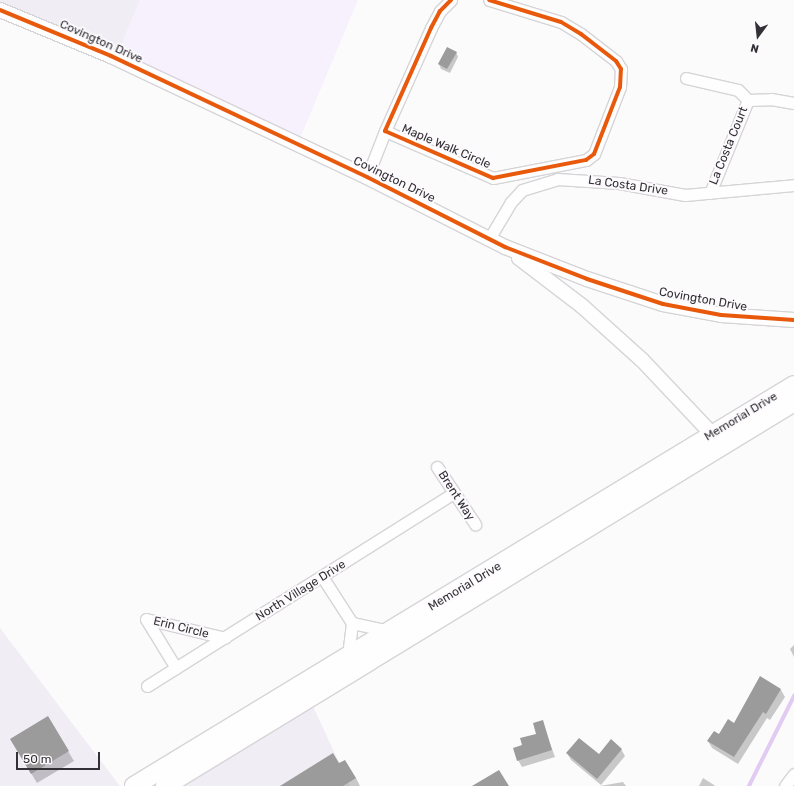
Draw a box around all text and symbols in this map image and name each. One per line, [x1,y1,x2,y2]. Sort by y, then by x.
north arrow [738,16,778,56]
street label: Covington Drive [57,17,145,67]
text: N [749,41,760,55]
street label: La Costa Court [707,105,751,187]
street label: Maple Walk Circle [399,122,493,172]
street label: Covington Drive [351,154,437,206]
street label: La Costa Drive [587,173,669,199]
street label: Covington Drive [658,285,748,315]
street label: Memorial Drive [702,390,780,444]
street label: Brent Way [435,468,477,524]
street label: North Village Drive [253,557,349,625]
street label: Memorial Drive [426,560,504,614]
street label: Erin Circle [152,614,210,642]
scale bar [18,744,102,770]
text: 50 m [23,752,51,766]

